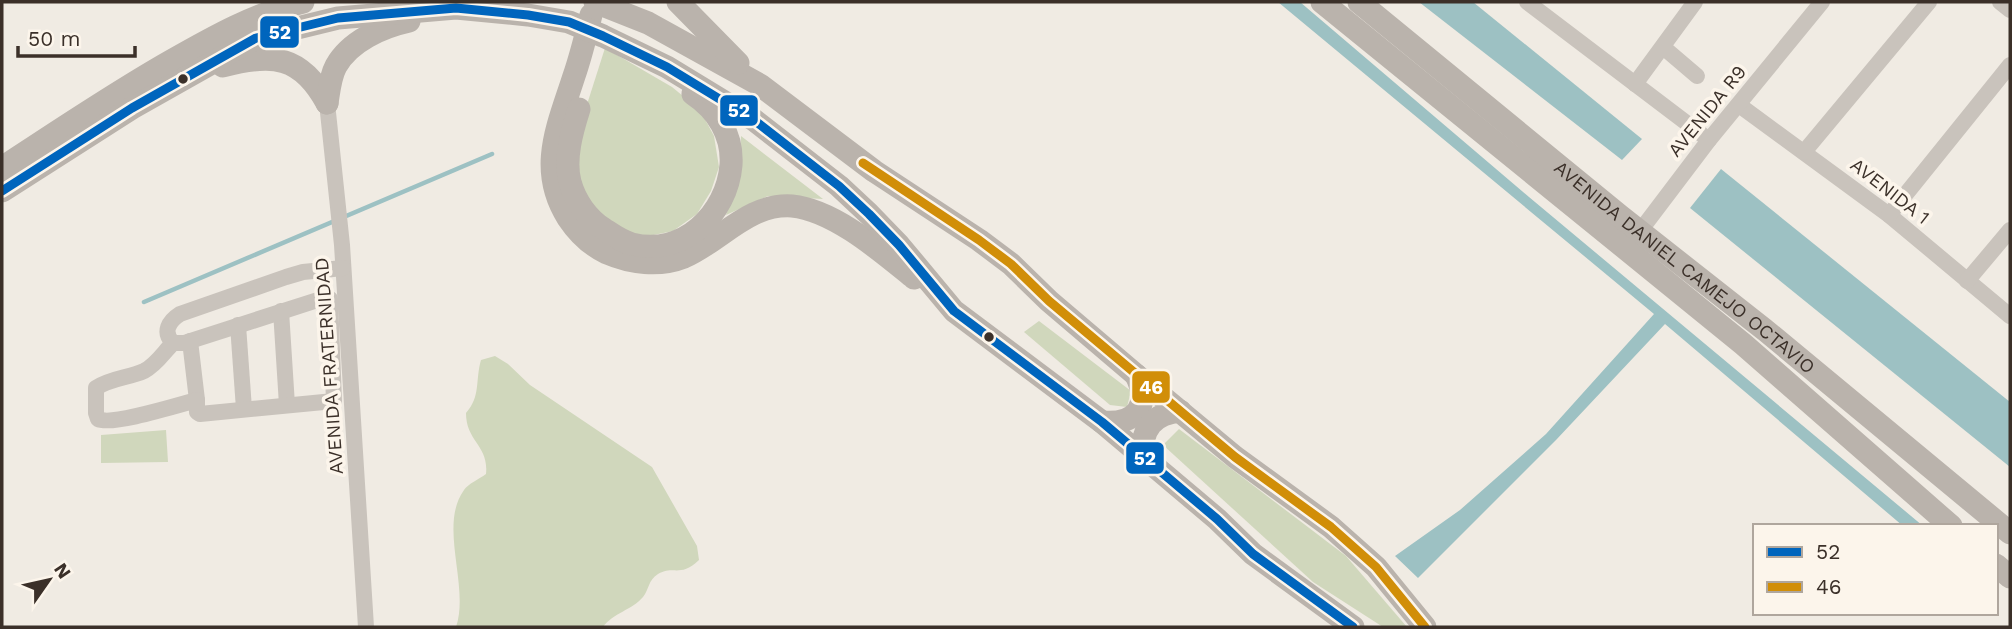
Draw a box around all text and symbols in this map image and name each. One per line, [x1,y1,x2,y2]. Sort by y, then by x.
scale bar [18,14,135,58]
line badge: 52 [259,15,300,49]
text: 52 [269,21,291,44]
text: 50 m [28,26,80,51]
street label: AVENIDA R9 [1663,61,1751,161]
unlabelled marker [176,72,190,86]
line badge: 52 [719,94,759,127]
text: 52 [728,99,750,122]
street label: AVENIDA 1 [1846,153,1934,229]
street label: AVENIDA DANIEL CAMEJO OCTAVIO [1550,156,1820,378]
street label: AVENIDA FRATERNIDAD [310,257,348,475]
unlabelled marker [982,330,996,344]
line badge: 46 [1131,370,1171,404]
text: 46 [1139,376,1163,399]
line badge: 52 [1125,441,1165,475]
text: 52 [1134,447,1156,470]
legend [1753,524,1998,615]
text: 52 [1816,539,1840,564]
north arrow [14,545,84,615]
text: N [49,559,76,583]
text: 46 [1816,574,1842,599]

